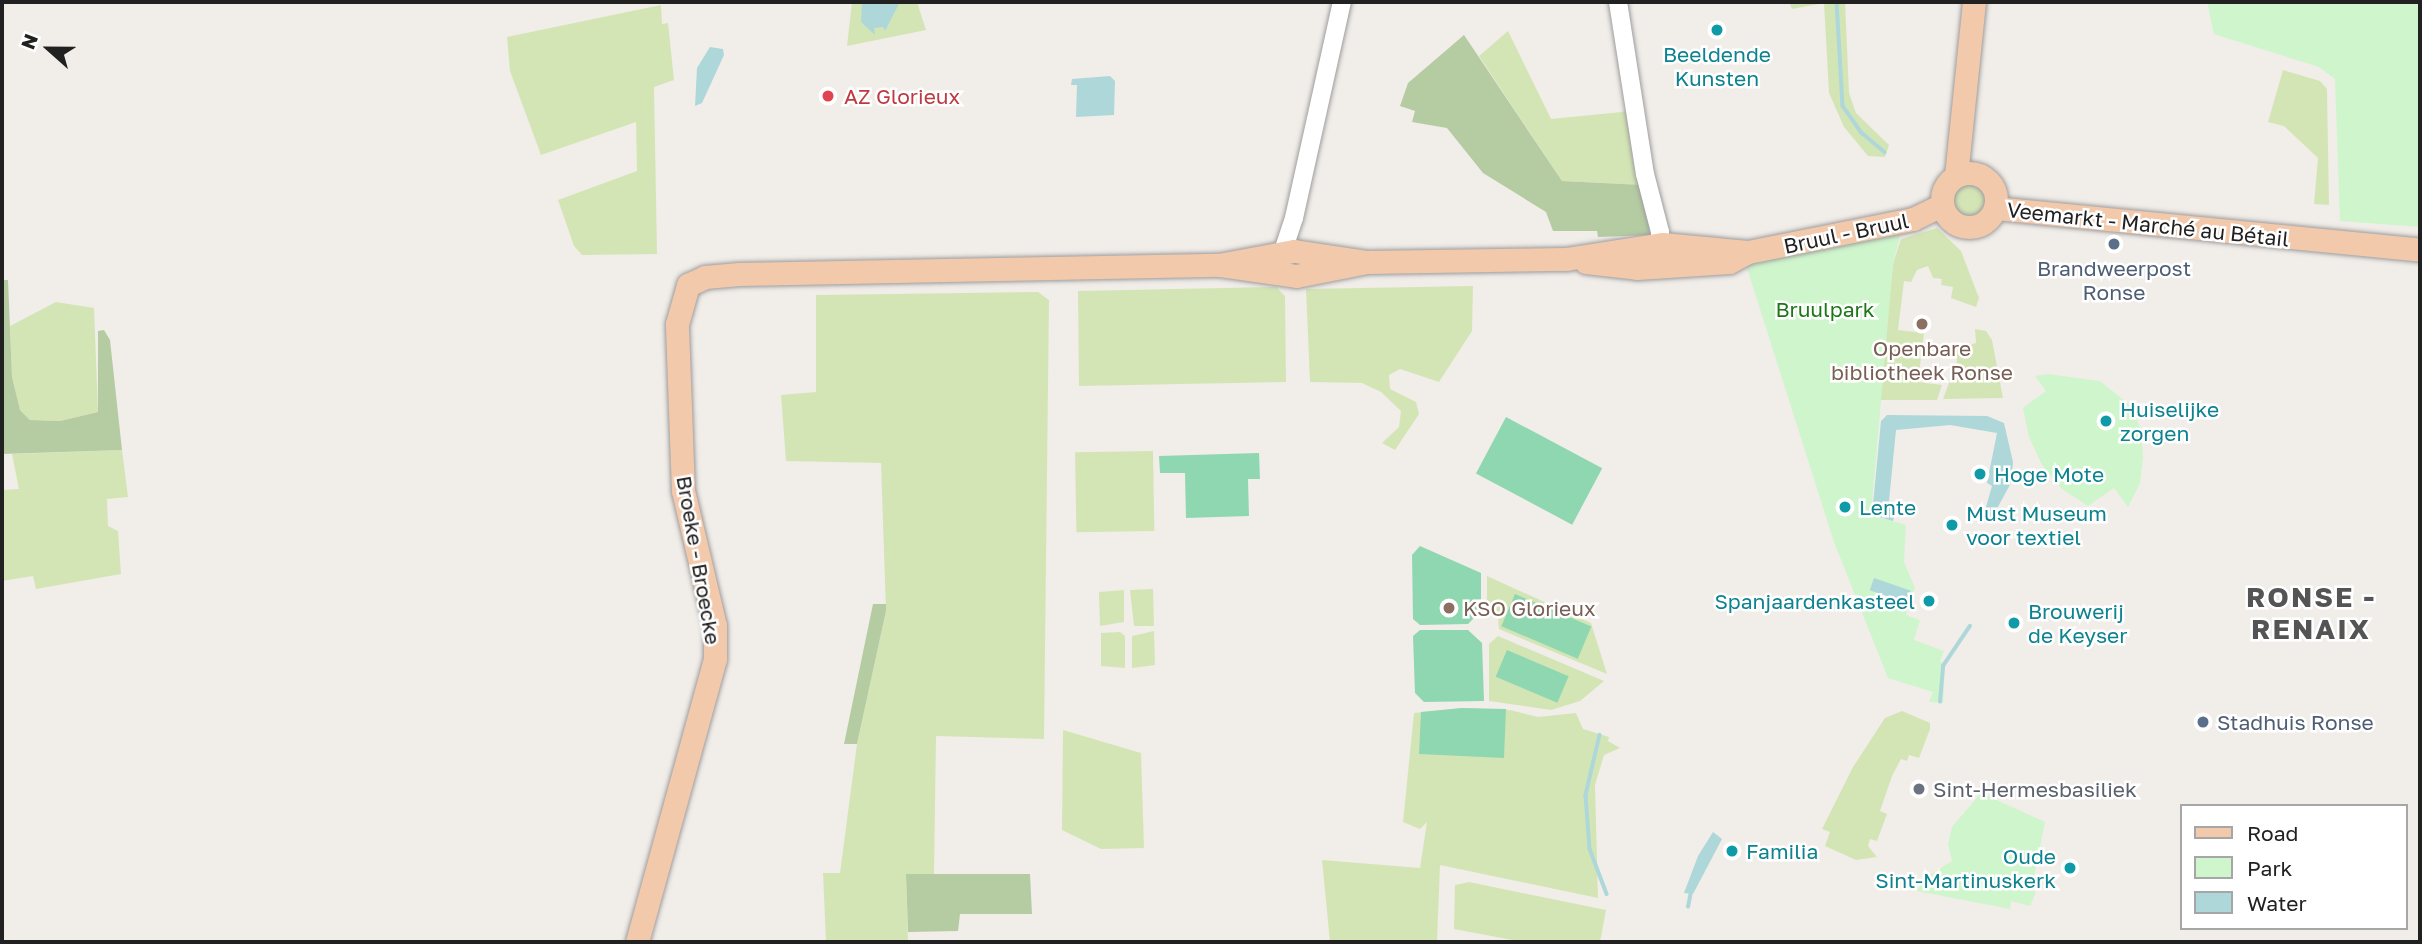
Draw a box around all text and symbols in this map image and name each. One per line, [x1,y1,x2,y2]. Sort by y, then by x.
north arrow [14,14,84,84]
marker: Beeldende Kunsten [1709,22,1725,38]
text: N [16,30,42,52]
place label: Beeldende Kunsten [1663,41,1771,91]
place label: AZ Glorieux [844,83,960,109]
marker: AZ Glorieux [818,86,838,106]
street label: Veemarkt - Marché au Bétail [2006,197,2290,251]
street label: Bruul - Bruul [1781,207,1911,259]
marker: Brandweerpost Ronse [2106,236,2122,252]
place label: Brandweerpost Ronse [2037,255,2191,305]
park label: Bruulpark [1775,296,1875,322]
marker: Openbare bibliotheek Ronse [1914,316,1930,332]
place label: Openbare bibliotheek Ronse [1831,335,2013,385]
place label: Huiselijke zorgen [2120,396,2219,446]
marker: Huiselijke zorgen [2098,413,2114,429]
place label: Hoge Mote [1994,461,2104,487]
marker: Hoge Mote [1972,466,1988,482]
street label: Broeke - Broecke [672,474,726,646]
place label: Lente [1859,494,1916,520]
marker: Lente [1837,499,1853,515]
place label: Must Museum voor textiel [1966,500,2107,550]
marker: Must Museum voor textiel [1944,517,1960,533]
district label: RONSE - RENAIX [2247,580,2375,646]
place label: Spanjaardenkasteel [1714,588,1915,614]
marker: Spanjaardenkasteel [1921,593,1937,609]
place label: KSO Glorieux [1463,595,1595,621]
place label: Brouwerij de Keyser [2028,598,2127,648]
marker: KSO Glorieux [1441,600,1457,616]
marker: Brouwerij de Keyser [2006,615,2022,631]
place label: Stadhuis Ronse [2217,709,2374,735]
marker: Stadhuis Ronse [2195,714,2211,730]
place label: Sint-Hermesbasiliek [1933,776,2137,802]
marker: Sint-Hermesbasiliek [1911,781,1927,797]
legend [2180,804,2408,930]
text: Road [2247,820,2298,846]
place label: Familia [1746,838,1818,864]
marker: Familia [1724,843,1740,859]
place label: Oude Sint-Martinuskerk [1875,843,2056,893]
text: Park [2247,855,2292,881]
marker: Oude Sint-Martinuskerk [2062,860,2078,876]
text: Water [2247,890,2307,916]

